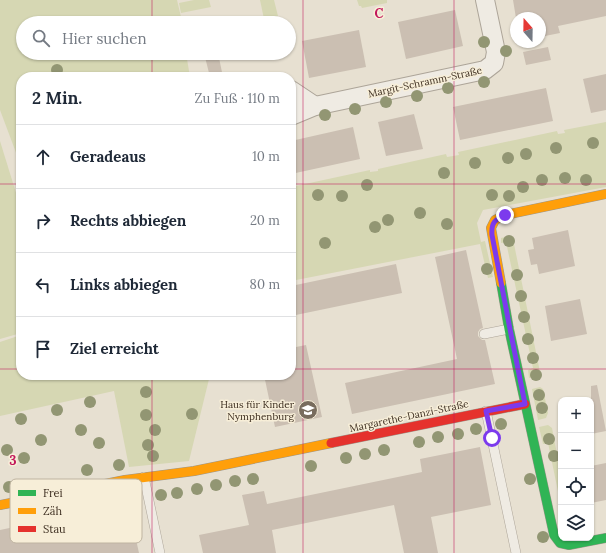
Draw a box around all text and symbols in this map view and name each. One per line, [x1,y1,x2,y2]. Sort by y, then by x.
text: C [375,5,384,22]
north arrow [510,12,546,48]
search box [16,16,296,60]
icon: search [30,27,52,49]
text: Hier suchen [62,29,146,48]
street label: Margit-Schramm-Straße [367,63,484,100]
text: 2 Min. [32,87,82,109]
text: Zu Fuß · 110 m [195,90,280,107]
icon: ahead [32,146,54,168]
text: Geradeaus [70,147,146,166]
text: 10 m [252,148,280,165]
route end [496,206,514,224]
icon: right [32,210,54,232]
text: Rechts abbiegen [70,211,186,230]
text: 20 m [250,212,280,229]
icon: left [32,274,54,296]
text: Links abbiegen [70,275,178,294]
text: 80 m [250,276,280,293]
icon: arrive [32,338,54,360]
text: Ziel erreicht [70,339,159,358]
street label: Margarethe-Danzi-Straße [348,397,470,435]
map controls [558,397,594,541]
button: + [558,397,594,433]
place label: Haus für Kinder Nymphenburg [220,398,295,423]
school or university icon: Haus für Kinder Nymphenburg [297,399,319,421]
route start [483,429,501,447]
button: − [558,433,594,469]
text: 3 [9,452,17,469]
button: locate [558,469,594,505]
legend [10,479,142,543]
text: Frei [43,486,63,500]
text: Zäh [43,504,62,518]
button: layers [558,505,594,541]
text: Stau [43,522,66,536]

